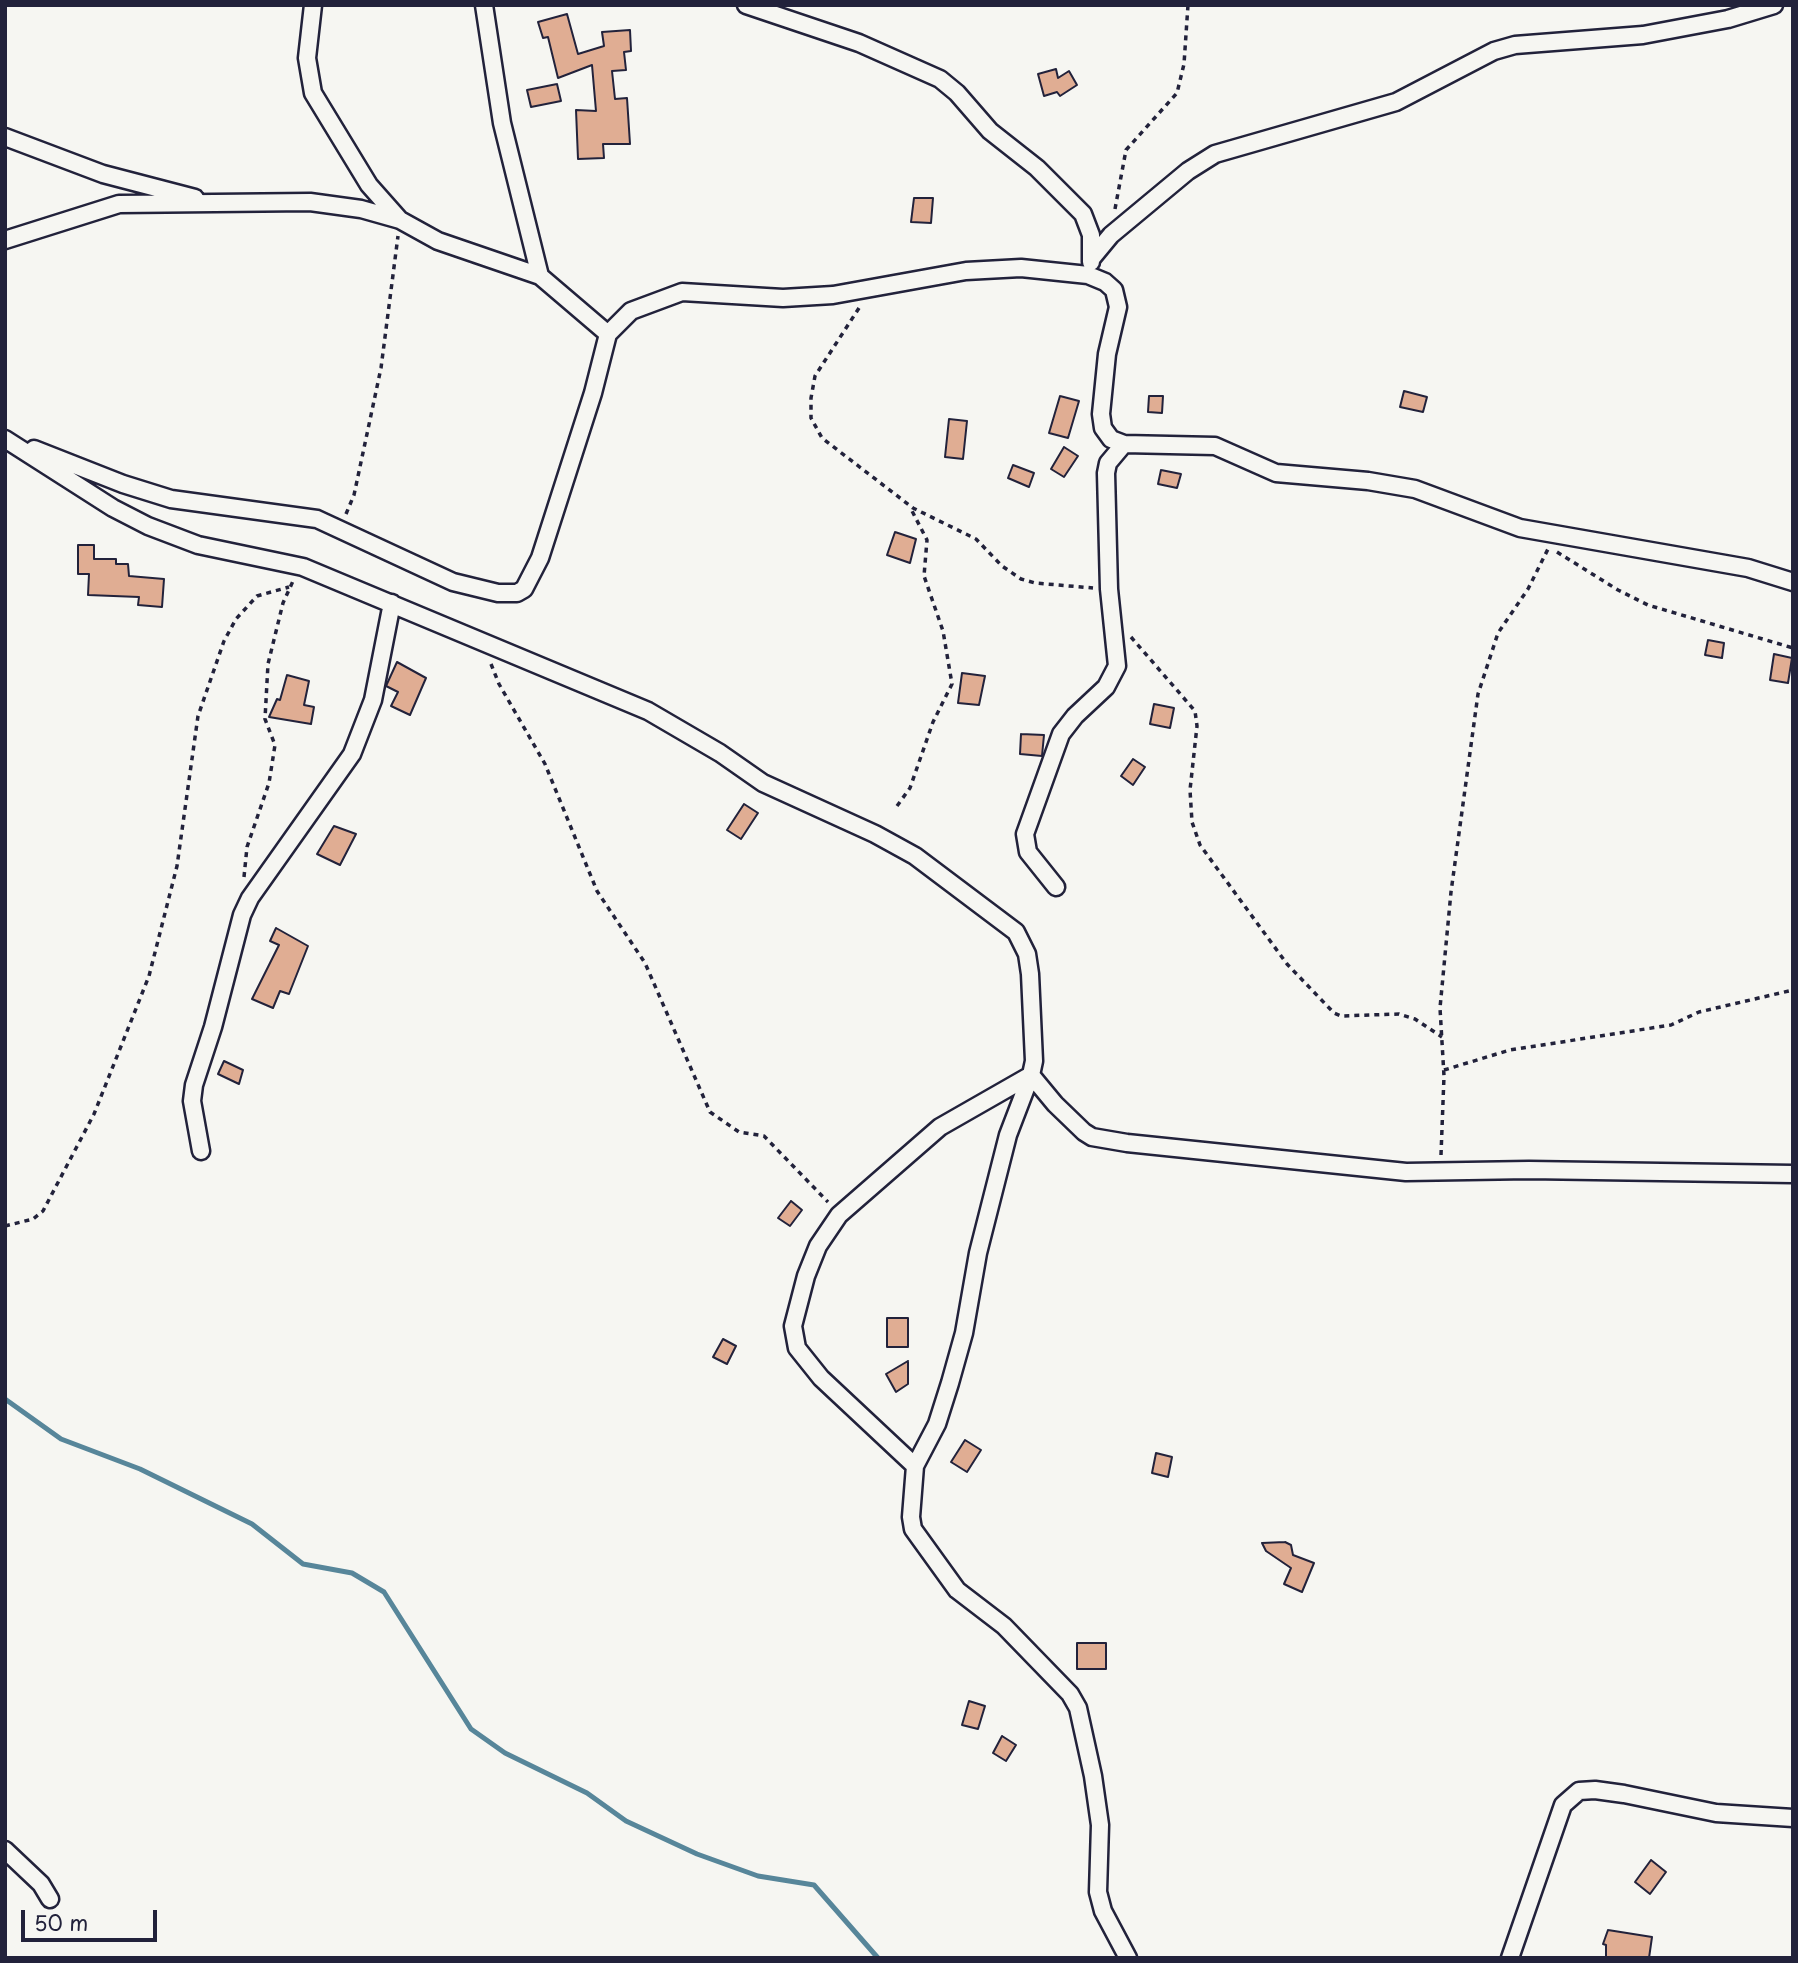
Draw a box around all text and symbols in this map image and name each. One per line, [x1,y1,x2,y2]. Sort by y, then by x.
scale bar [24,1896,161,1940]
text: 50 m [34,1906,88,1938]

